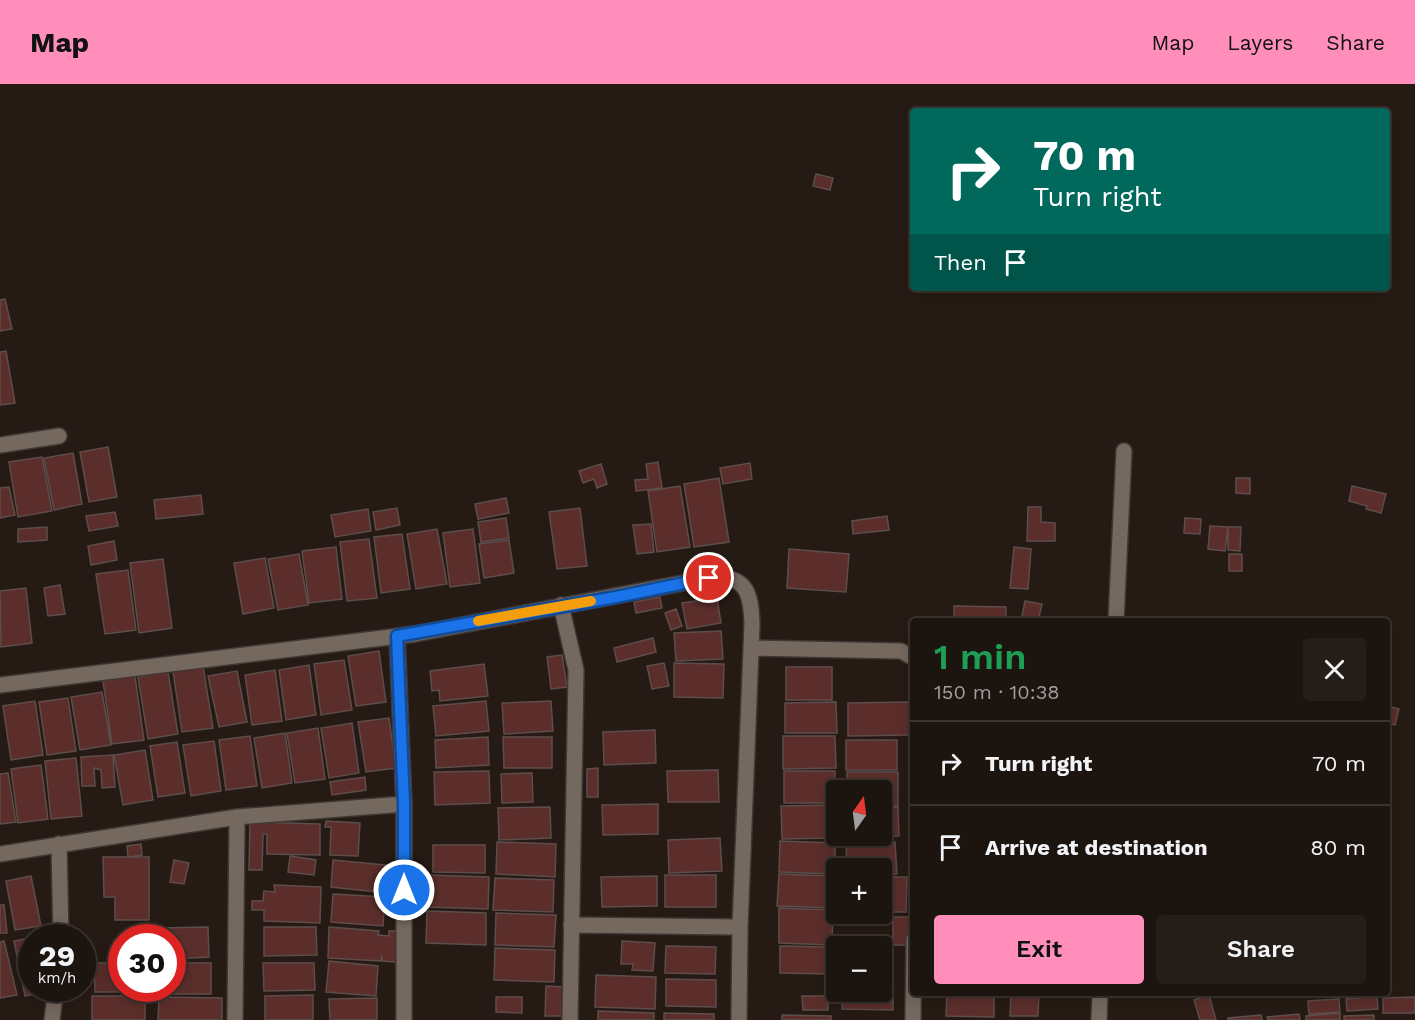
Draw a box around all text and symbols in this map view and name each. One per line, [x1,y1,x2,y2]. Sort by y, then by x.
text: Map [30,26,89,59]
text: Map [1151,30,1194,55]
text: Layers [1227,30,1293,55]
text: Share [1326,30,1385,55]
text: 70 m [1033,131,1136,180]
icon: right [934,132,1012,210]
text: Turn right [1033,181,1162,213]
icon: arrive [999,246,1032,279]
text: Then [934,250,987,275]
pin [683,552,734,603]
icon: arrive [692,561,725,594]
text: 1 min [934,636,1026,678]
button: close [1303,638,1366,701]
text: 150 m · 10:38 [934,680,1060,704]
icon: right [934,747,967,780]
text: Turn right [985,751,1092,776]
text: 70 m [1312,751,1366,776]
north arrow [826,780,892,846]
map controls [826,780,892,1002]
icon: arrive [934,831,967,864]
text: Arrive at destination [985,835,1208,860]
text: 80 m [1310,835,1366,860]
position arrow [372,858,436,922]
button: + [826,858,892,924]
button: Exit [934,915,1144,984]
button: Share [1156,915,1366,984]
speed limit sign: 30 [108,924,186,1002]
button: − [826,936,892,1002]
text: 29 [39,938,75,973]
text: km/h [38,969,76,987]

